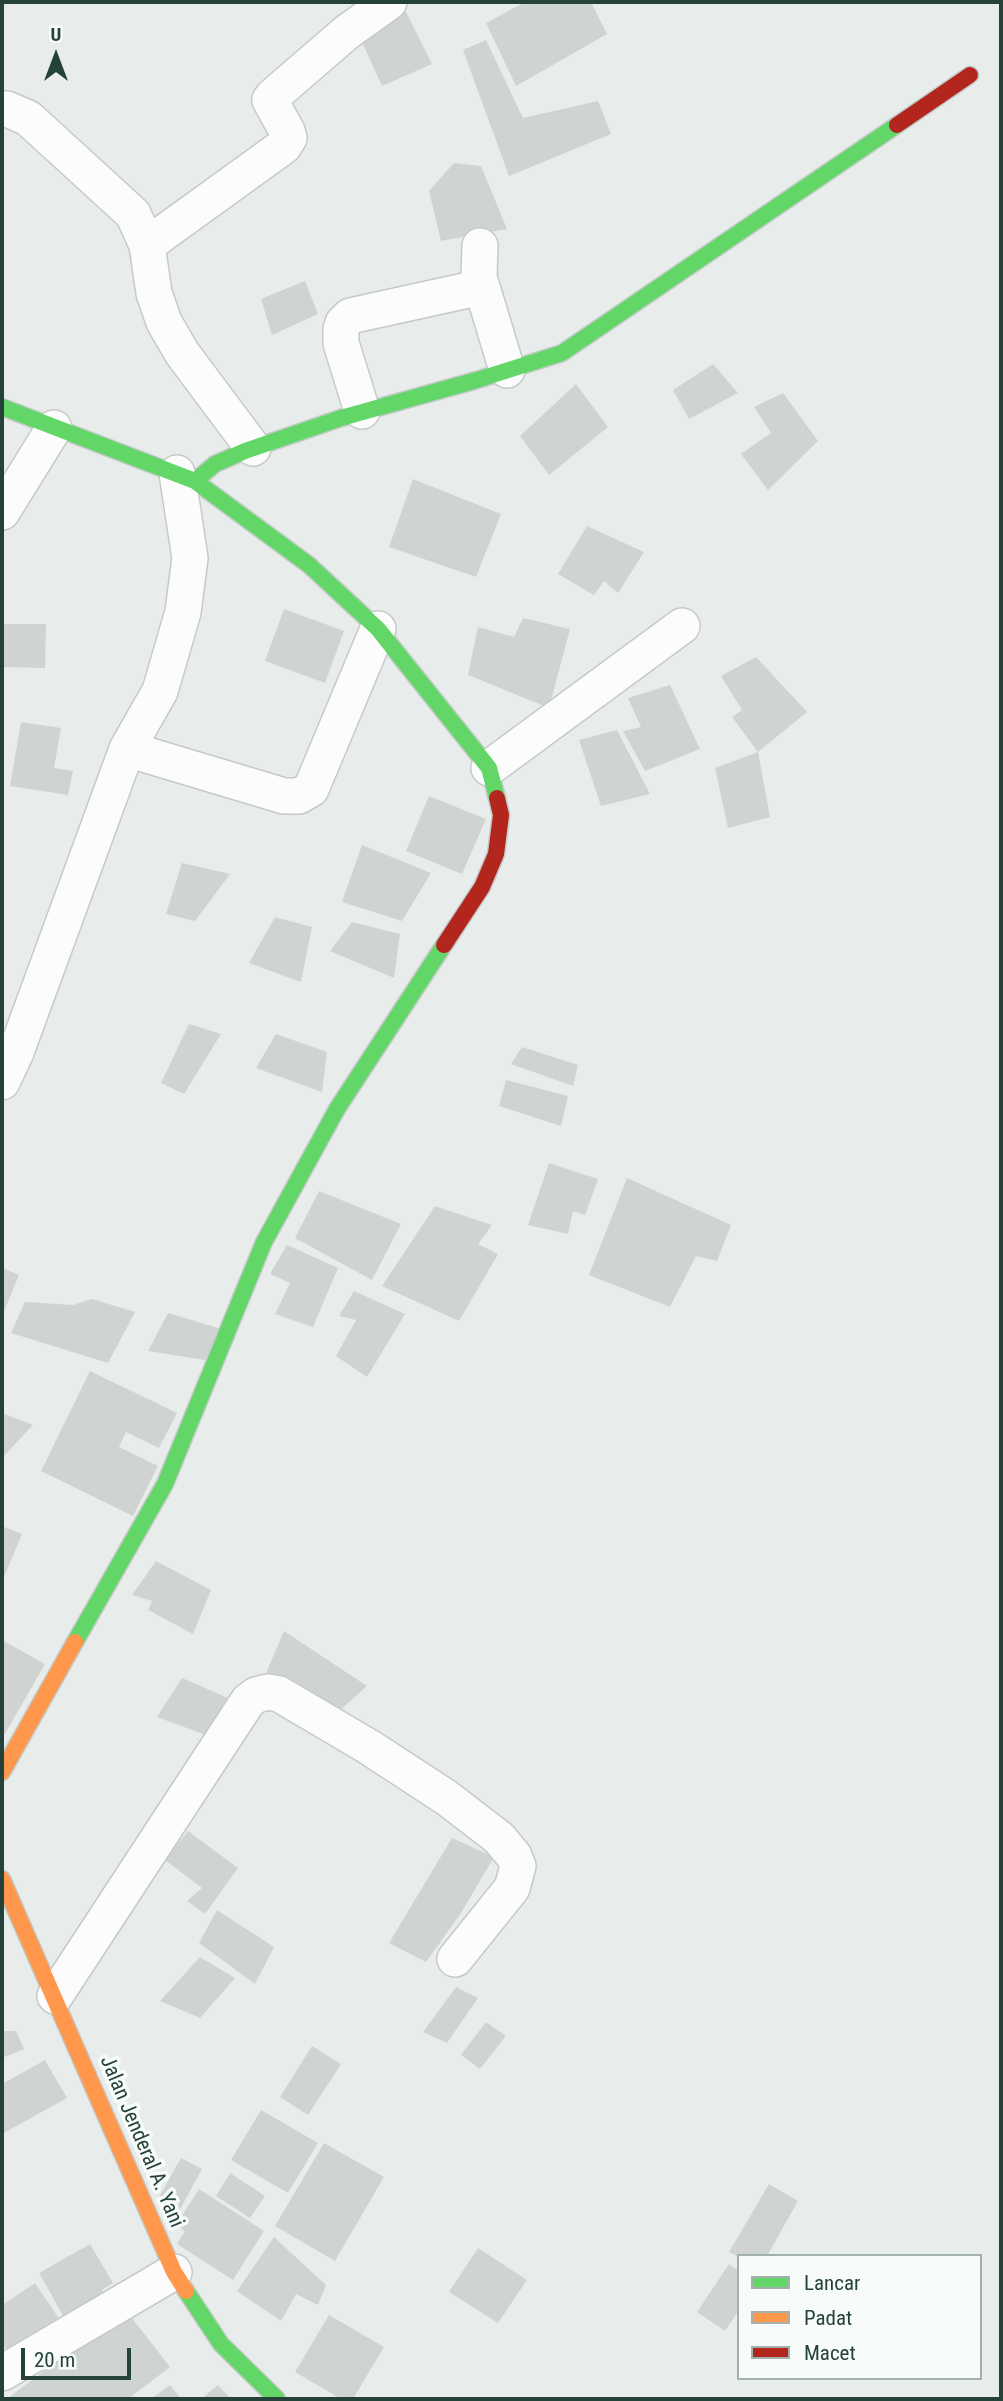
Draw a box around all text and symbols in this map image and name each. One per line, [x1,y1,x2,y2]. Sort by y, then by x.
north arrow [21,21,91,91]
text: U [51,23,61,46]
street label: Jalan Jenderal A. Yani [93,2052,189,2232]
legend [737,2254,982,2380]
text: Lancar [804,2271,860,2295]
text: Padat [804,2306,852,2330]
scale bar [24,2334,135,2378]
text: Macet [804,2341,856,2365]
text: 20 m [34,2348,75,2372]

